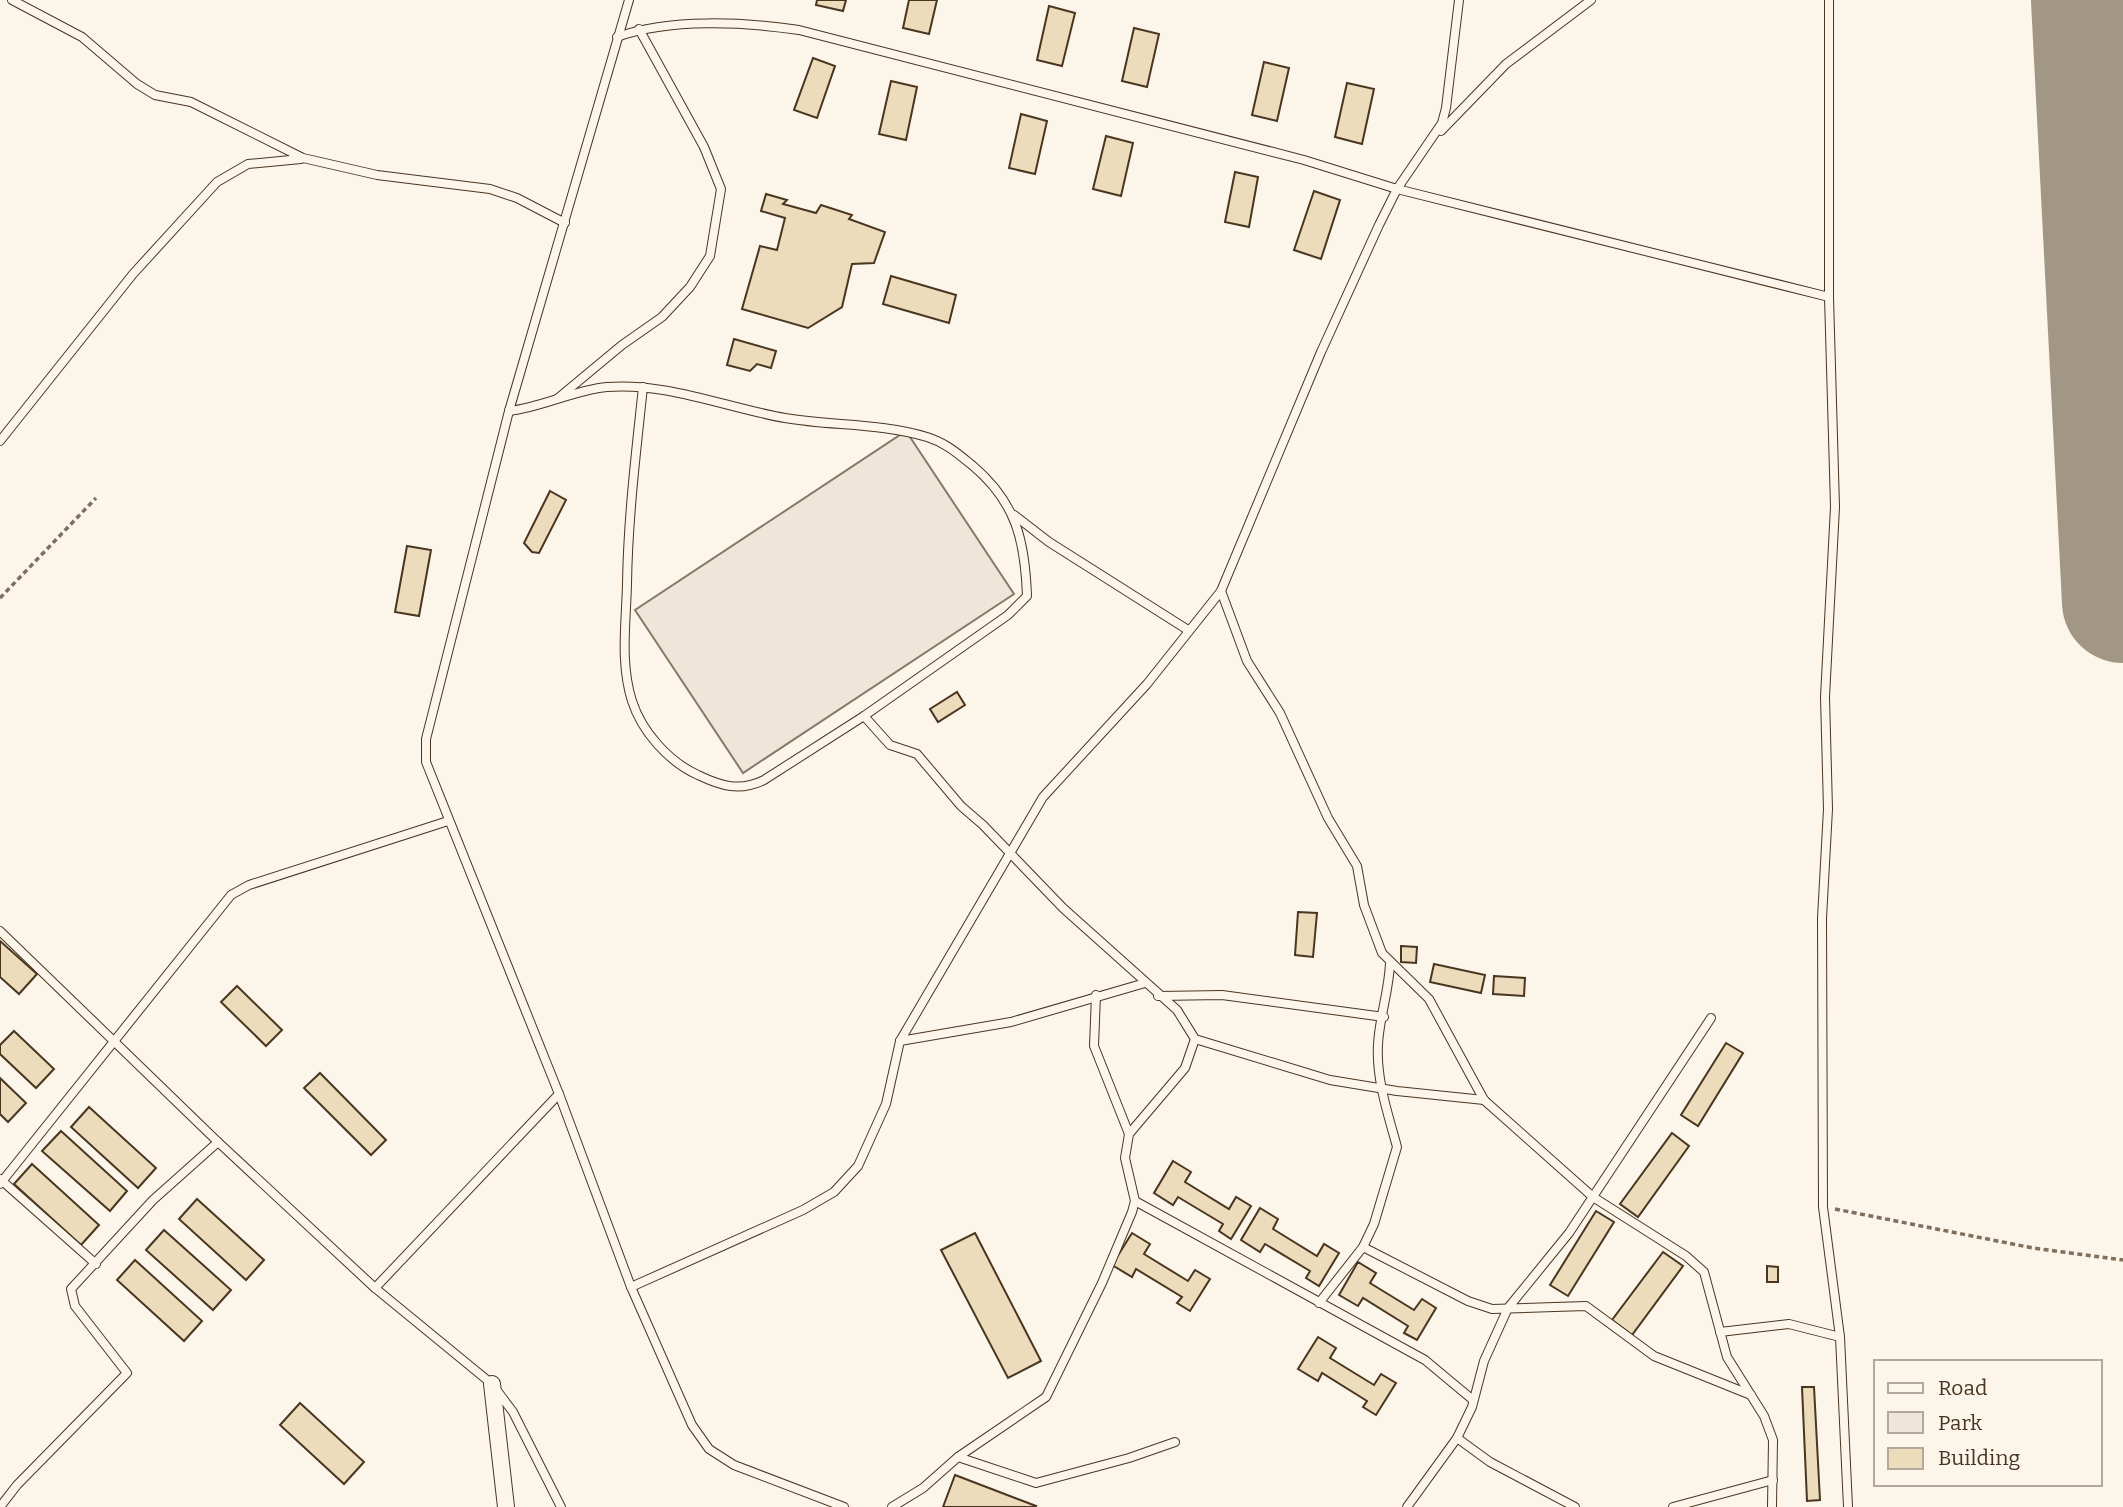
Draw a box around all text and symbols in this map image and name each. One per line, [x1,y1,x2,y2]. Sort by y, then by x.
legend [1874,1360,2102,1486]
text: Road [1938,1375,1987,1401]
text: Park [1938,1410,1982,1436]
text: Building [1938,1445,2021,1471]

